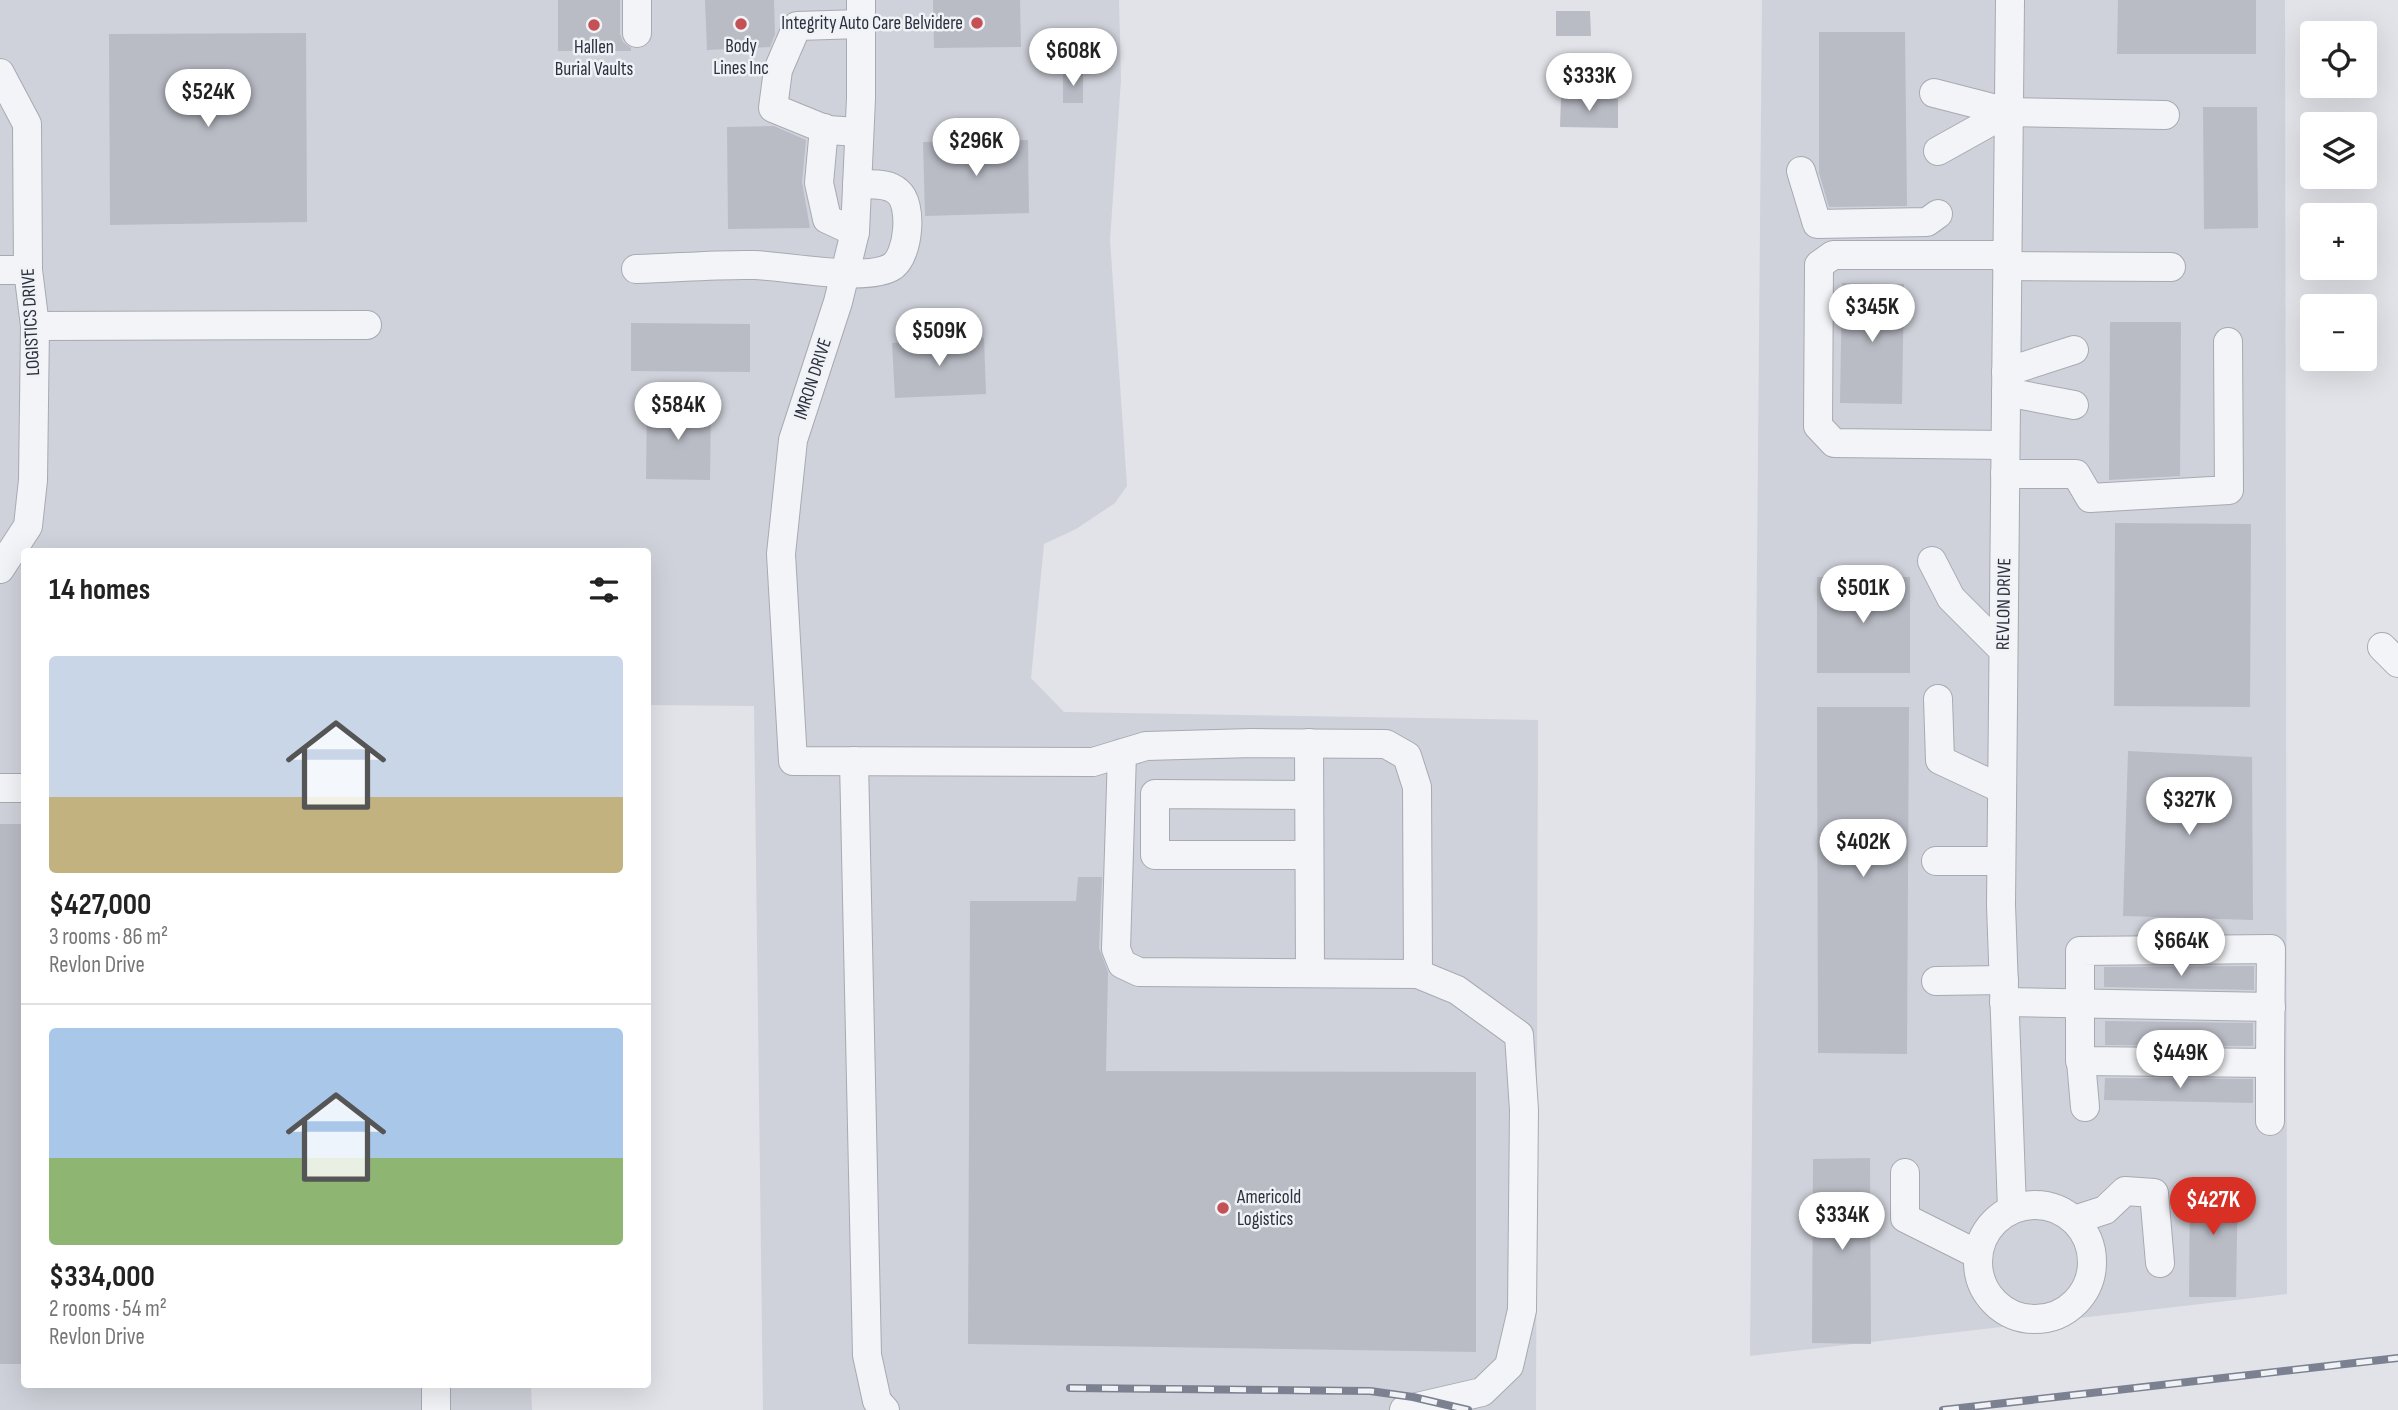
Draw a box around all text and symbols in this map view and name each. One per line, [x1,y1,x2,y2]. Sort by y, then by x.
place label: Integrity Auto Care Belvidere [781,12,963,35]
marker: Integrity Auto Care Belvidere [969,15,985,31]
marker: Body Lines Inc [733,16,749,32]
marker: Hallen Burial Vaults [586,17,602,33]
map controls [2300,21,2377,371]
button: locate [2300,21,2377,98]
pin: $608K [1024,28,1122,88]
place label: Body Lines Inc [713,35,769,80]
place label: Hallen Burial Vaults [555,36,633,81]
text: $608K [1045,37,1101,65]
pin: $333K [1540,54,1638,113]
text: $333K [1562,62,1616,90]
pin: $524K [159,69,257,129]
text: $524K [181,78,235,106]
button: layers [2300,112,2377,189]
pin: $296K [927,118,1025,178]
text: $296K [949,127,1003,155]
button: + [2300,203,2377,280]
street label: LOGISTICS DRIVE [17,268,45,376]
pin: $345K [1823,284,1921,344]
text: $345K [1845,293,1899,321]
button: − [2300,294,2377,371]
pin: $509K [890,308,988,368]
text: $509K [911,317,967,345]
street label: IMRON DRIVE [789,335,837,423]
pin: $584K [629,382,727,442]
text: $584K [650,391,706,419]
street label: REVLON DRIVE [1992,558,2016,650]
pin: $501K [1814,566,1912,625]
icon: filters [585,571,623,609]
text: 14 homes [49,572,150,608]
text: $501K [1836,574,1890,602]
icon: home [273,702,399,828]
pin: $327K [2140,778,2238,837]
text: $327K [2162,786,2216,814]
pin: $402K [1814,820,1912,879]
text: $402K [1836,828,1890,856]
text: $427,000 [49,887,151,923]
pin: $664K [2132,918,2230,978]
text: 3 rooms · 86 m² [49,923,168,951]
text: $664K [2153,927,2209,955]
text: Revlon Drive [49,951,145,979]
pin: $449K [2131,1030,2229,1090]
text: $449K [2152,1039,2208,1067]
icon: home [273,1074,399,1200]
pin: $427K [2164,1178,2262,1237]
place label: Americold Logistics [1236,1186,1301,1231]
text: $427K [2186,1186,2240,1214]
pin: $334K [1793,1192,1891,1252]
marker: Americold Logistics [1215,1200,1231,1216]
text: $334K [1815,1201,1869,1229]
text: $334,000 [49,1259,155,1295]
text: 2 rooms · 54 m² [49,1295,167,1323]
text: Revlon Drive [49,1323,145,1351]

